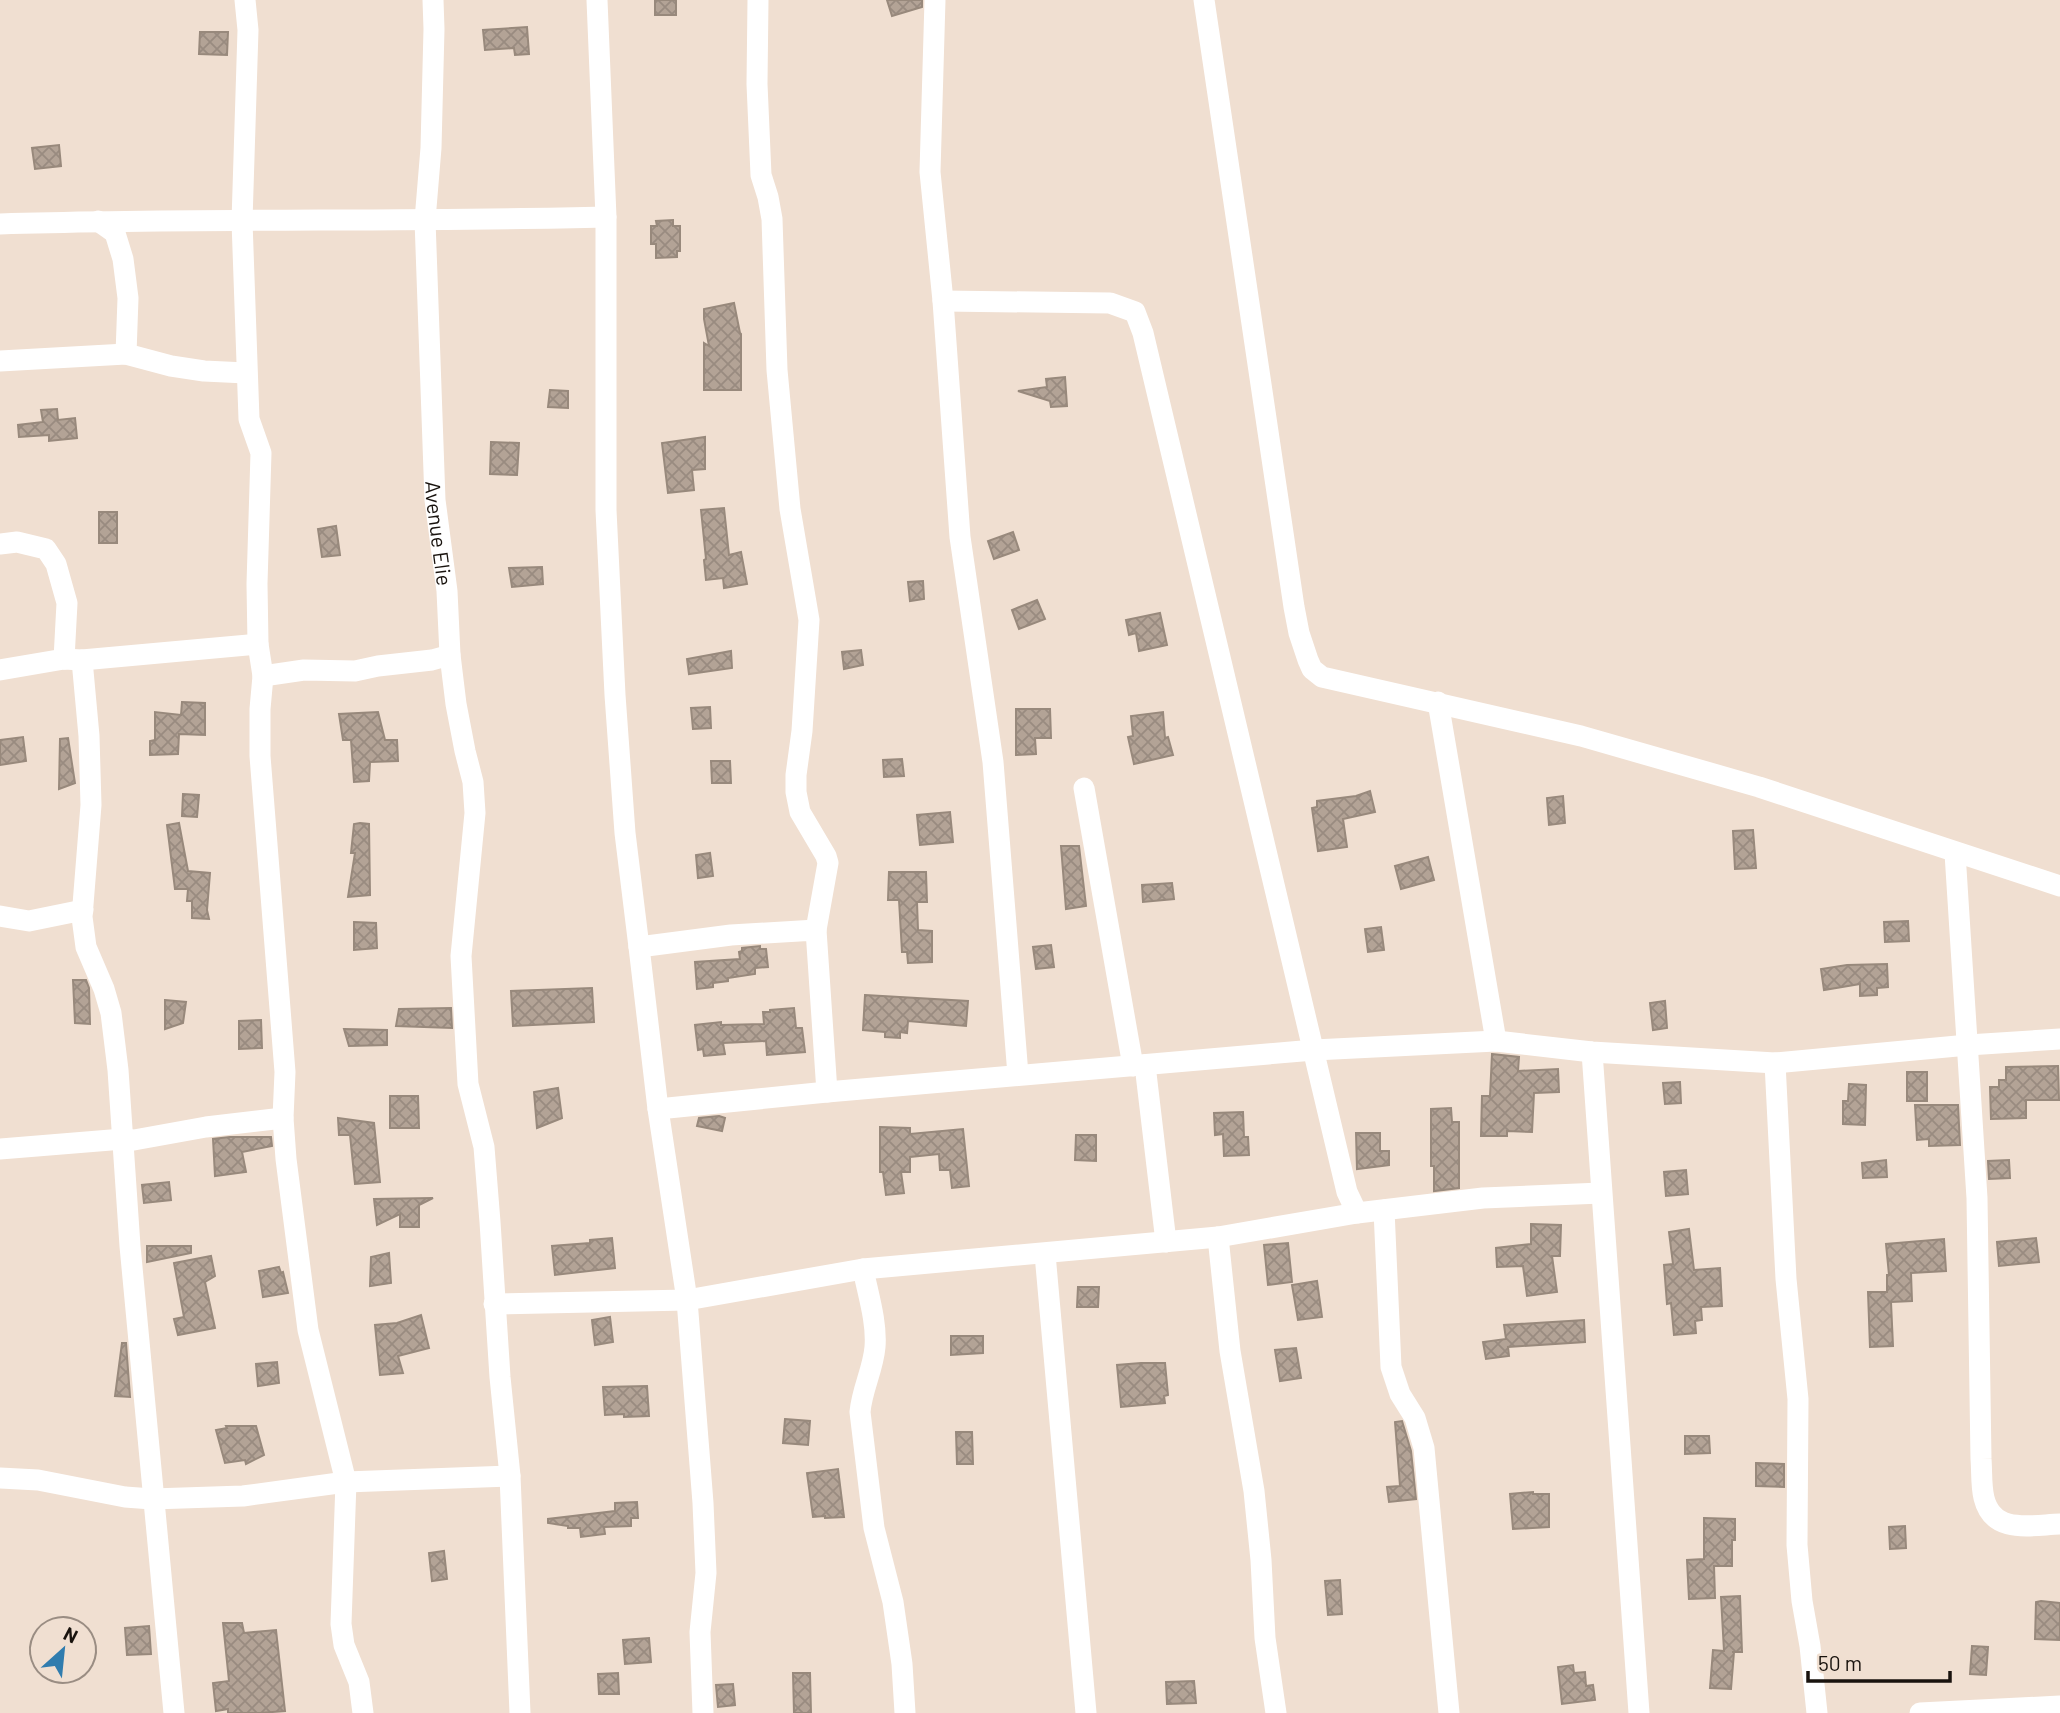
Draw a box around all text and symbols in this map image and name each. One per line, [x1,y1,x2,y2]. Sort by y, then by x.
street label: Avenue Elie [422,481,459,587]
north arrow [28,1615,98,1685]
text: N [60,1621,82,1648]
scale bar [1808,1640,1950,1684]
text: 50 m [1818,1650,1862,1675]

